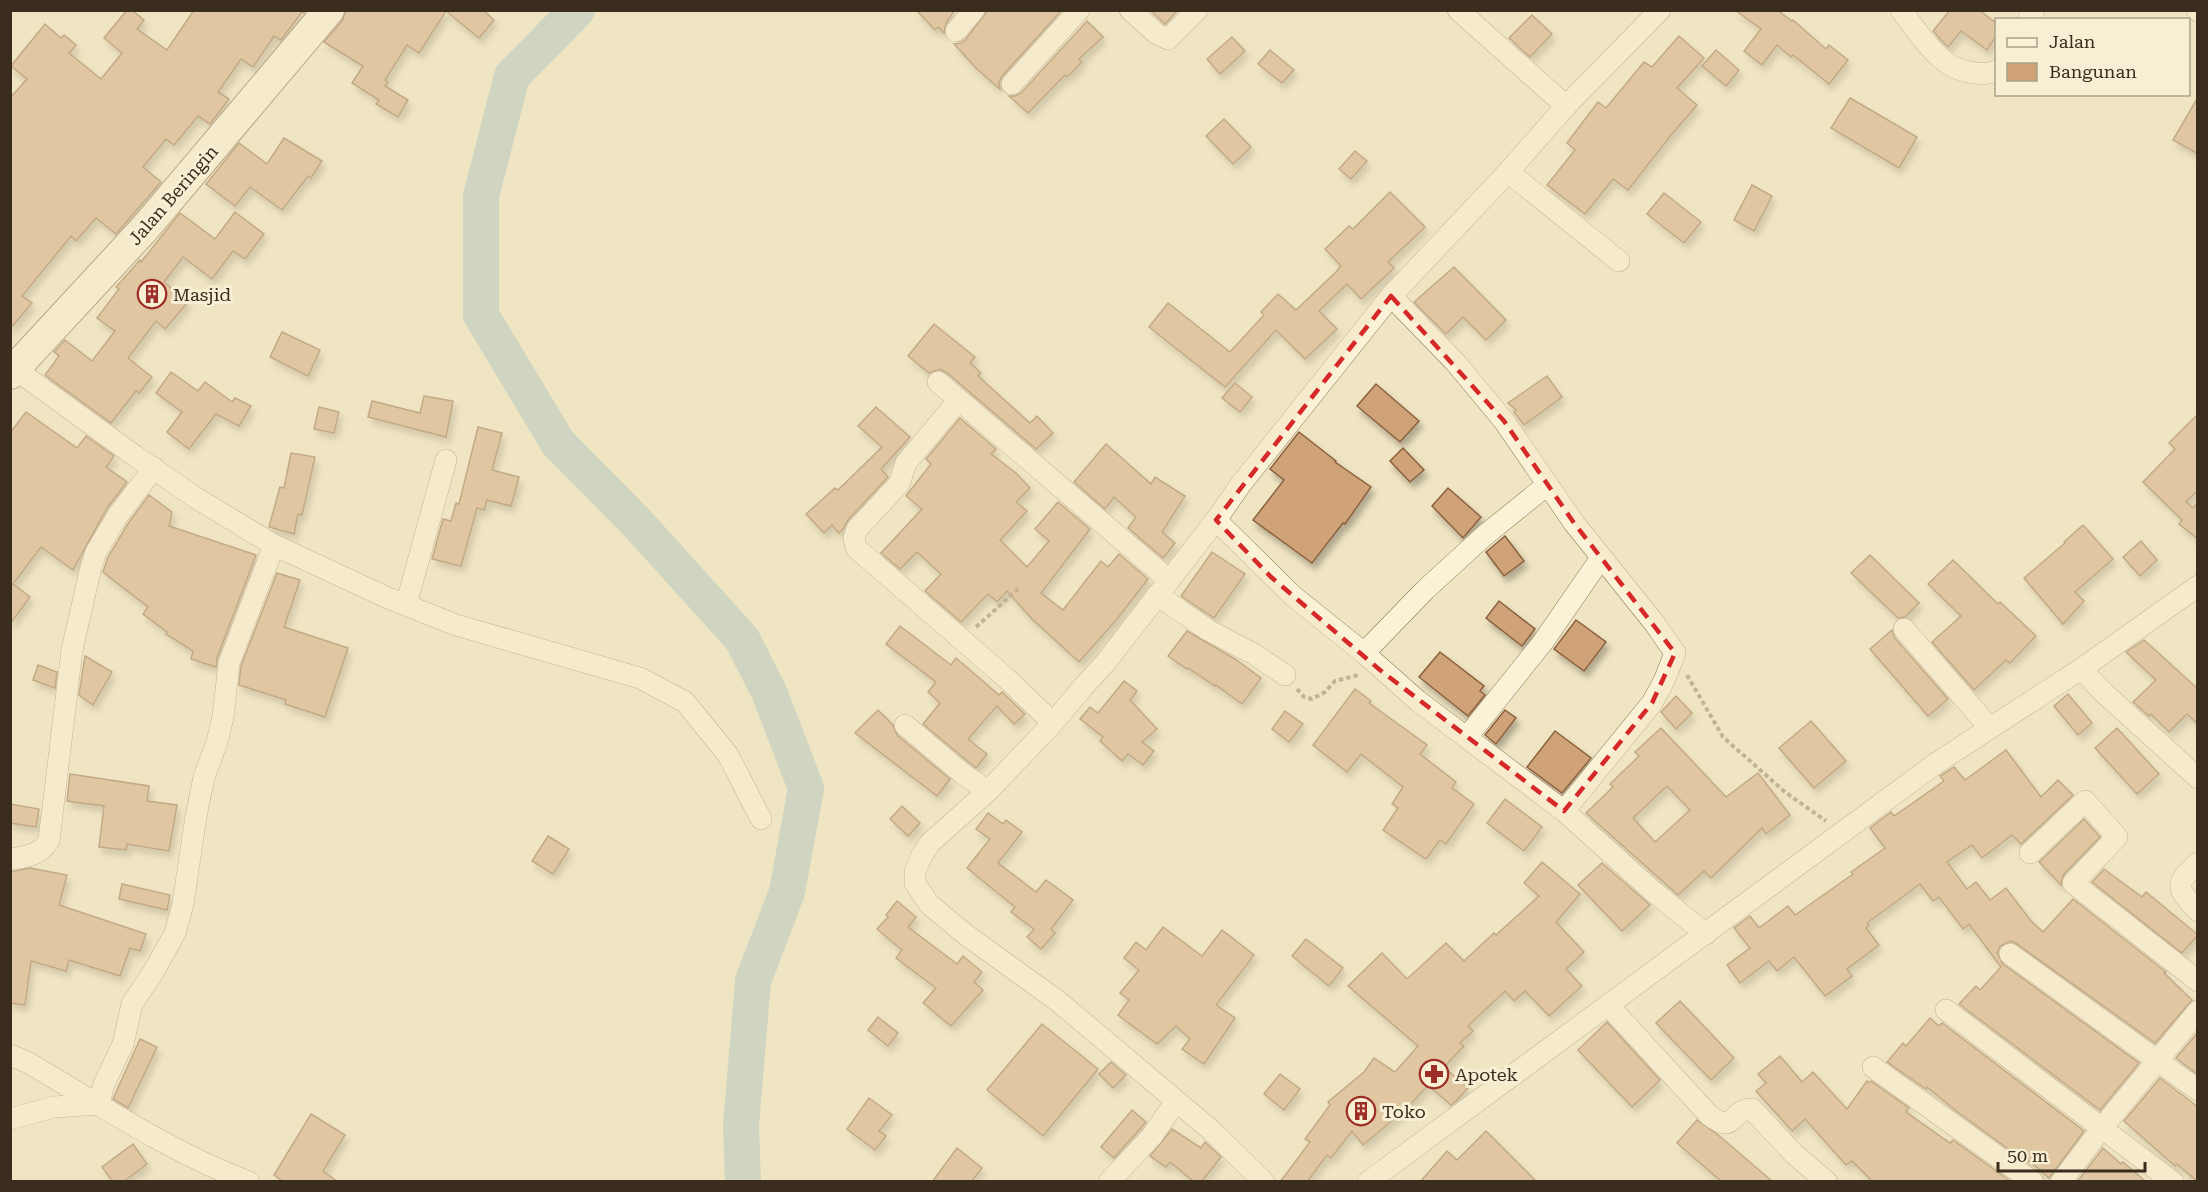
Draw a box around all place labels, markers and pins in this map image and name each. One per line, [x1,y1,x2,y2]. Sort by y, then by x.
building icon: Masjid [136,278,168,310]
place label: Masjid [173,284,231,305]
pharmacy icon: Apotek [1418,1058,1450,1090]
place label: Apotek [1455,1064,1518,1085]
building icon: Toko [1345,1095,1377,1127]
place label: Toko [1382,1101,1426,1122]

